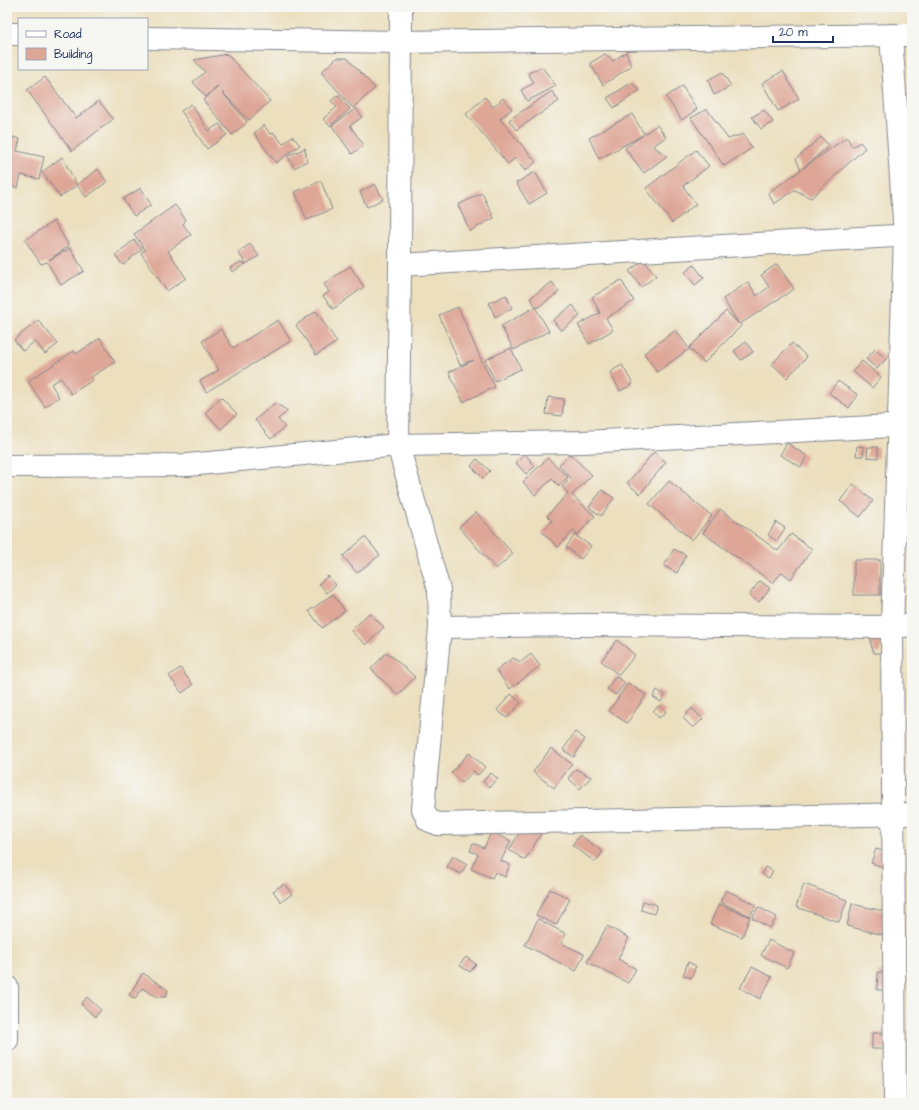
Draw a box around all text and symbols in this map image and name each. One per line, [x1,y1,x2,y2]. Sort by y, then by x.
legend [18,18,148,70]
scale bar [773,18,833,44]
text: 20 m [779,24,808,41]
text: Road [54,26,82,43]
text: Building [54,46,92,64]

